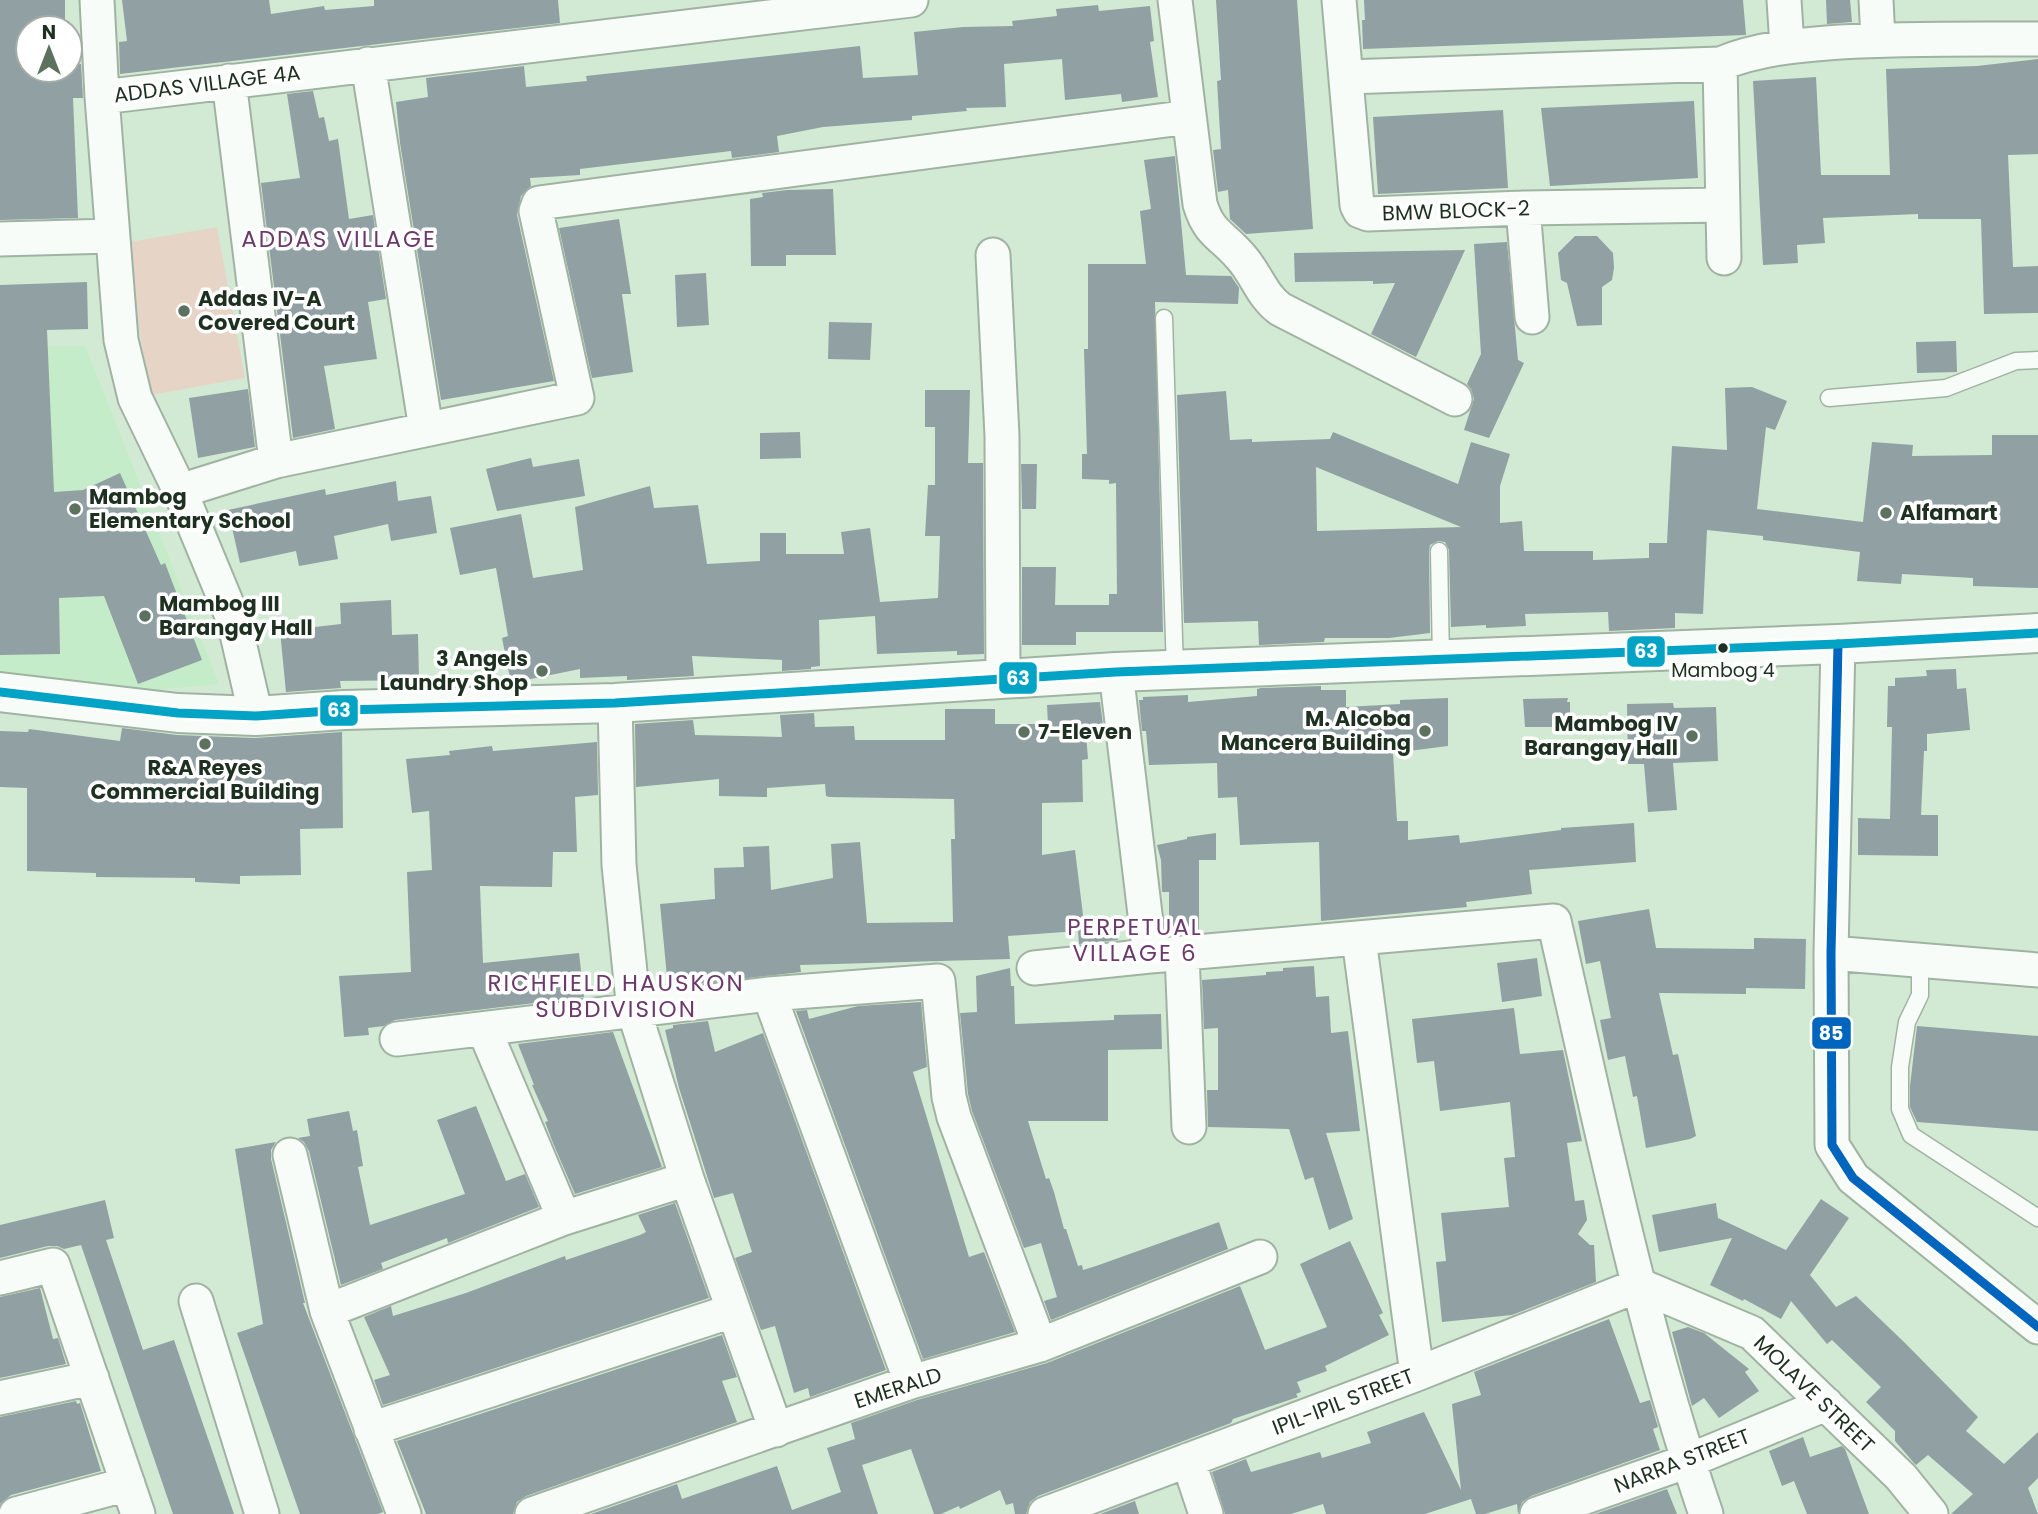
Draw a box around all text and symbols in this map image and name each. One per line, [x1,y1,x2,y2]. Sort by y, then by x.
north arrow [14,14,84,84]
text: N [42,19,56,46]
street label: ADDAS VILLAGE 4A [112,58,302,109]
street label: BMW BLOCK-2 [1382,193,1530,228]
district label: ADDAS VILLAGE [241,223,437,255]
place label: Addas IV-A Covered Court [198,284,355,337]
marker: Addas IV-A Covered Court [176,303,192,319]
place label: Mambog Elementary School [89,482,291,535]
place label: Alfamart [1900,498,1998,527]
marker: Mambog Elementary School [67,501,83,517]
marker: Alfamart [1878,505,1894,521]
place label: Mambog III Barangay Hall [159,589,313,642]
marker: Mambog III Barangay Hall [137,608,153,624]
line badge: 63 [1626,635,1666,668]
text: 63 [1634,638,1658,665]
marker: Mambog 4 [1716,641,1730,655]
place label: 3 Angels Laundry Shop [380,644,528,697]
place label: Mambog 4 [1671,657,1775,684]
line badge: 63 [998,661,1038,695]
marker: 3 Angels Laundry Shop [534,663,550,679]
text: 63 [1006,665,1030,692]
line badge: 63 [319,694,359,727]
text: 63 [327,697,351,724]
place label: M. Alcoba Mancera Building [1221,704,1411,757]
place label: Mambog IV Barangay Hall [1524,709,1679,762]
place label: 7-Eleven [1038,717,1132,746]
marker: M. Alcoba Mancera Building [1417,723,1433,739]
marker: 7-Eleven [1016,724,1032,740]
marker: Mambog IV Barangay Hall [1684,728,1700,744]
marker: R&A Reyes Commercial Building [197,736,213,752]
place label: R&A Reyes Commercial Building [91,753,319,806]
district label: PERPETUAL VILLAGE 6 [1067,911,1203,969]
district label: RICHFIELD HAUSKON SUBDIVISION [487,967,745,1025]
line badge: 85 [1811,1016,1852,1050]
text: 85 [1819,1020,1843,1047]
street label: MOLAVE STREET [1748,1328,1881,1459]
street label: EMERALD [850,1360,945,1415]
street label: IPIL-IPIL STREET [1268,1361,1418,1442]
street label: NARRA STREET [1610,1421,1754,1500]

